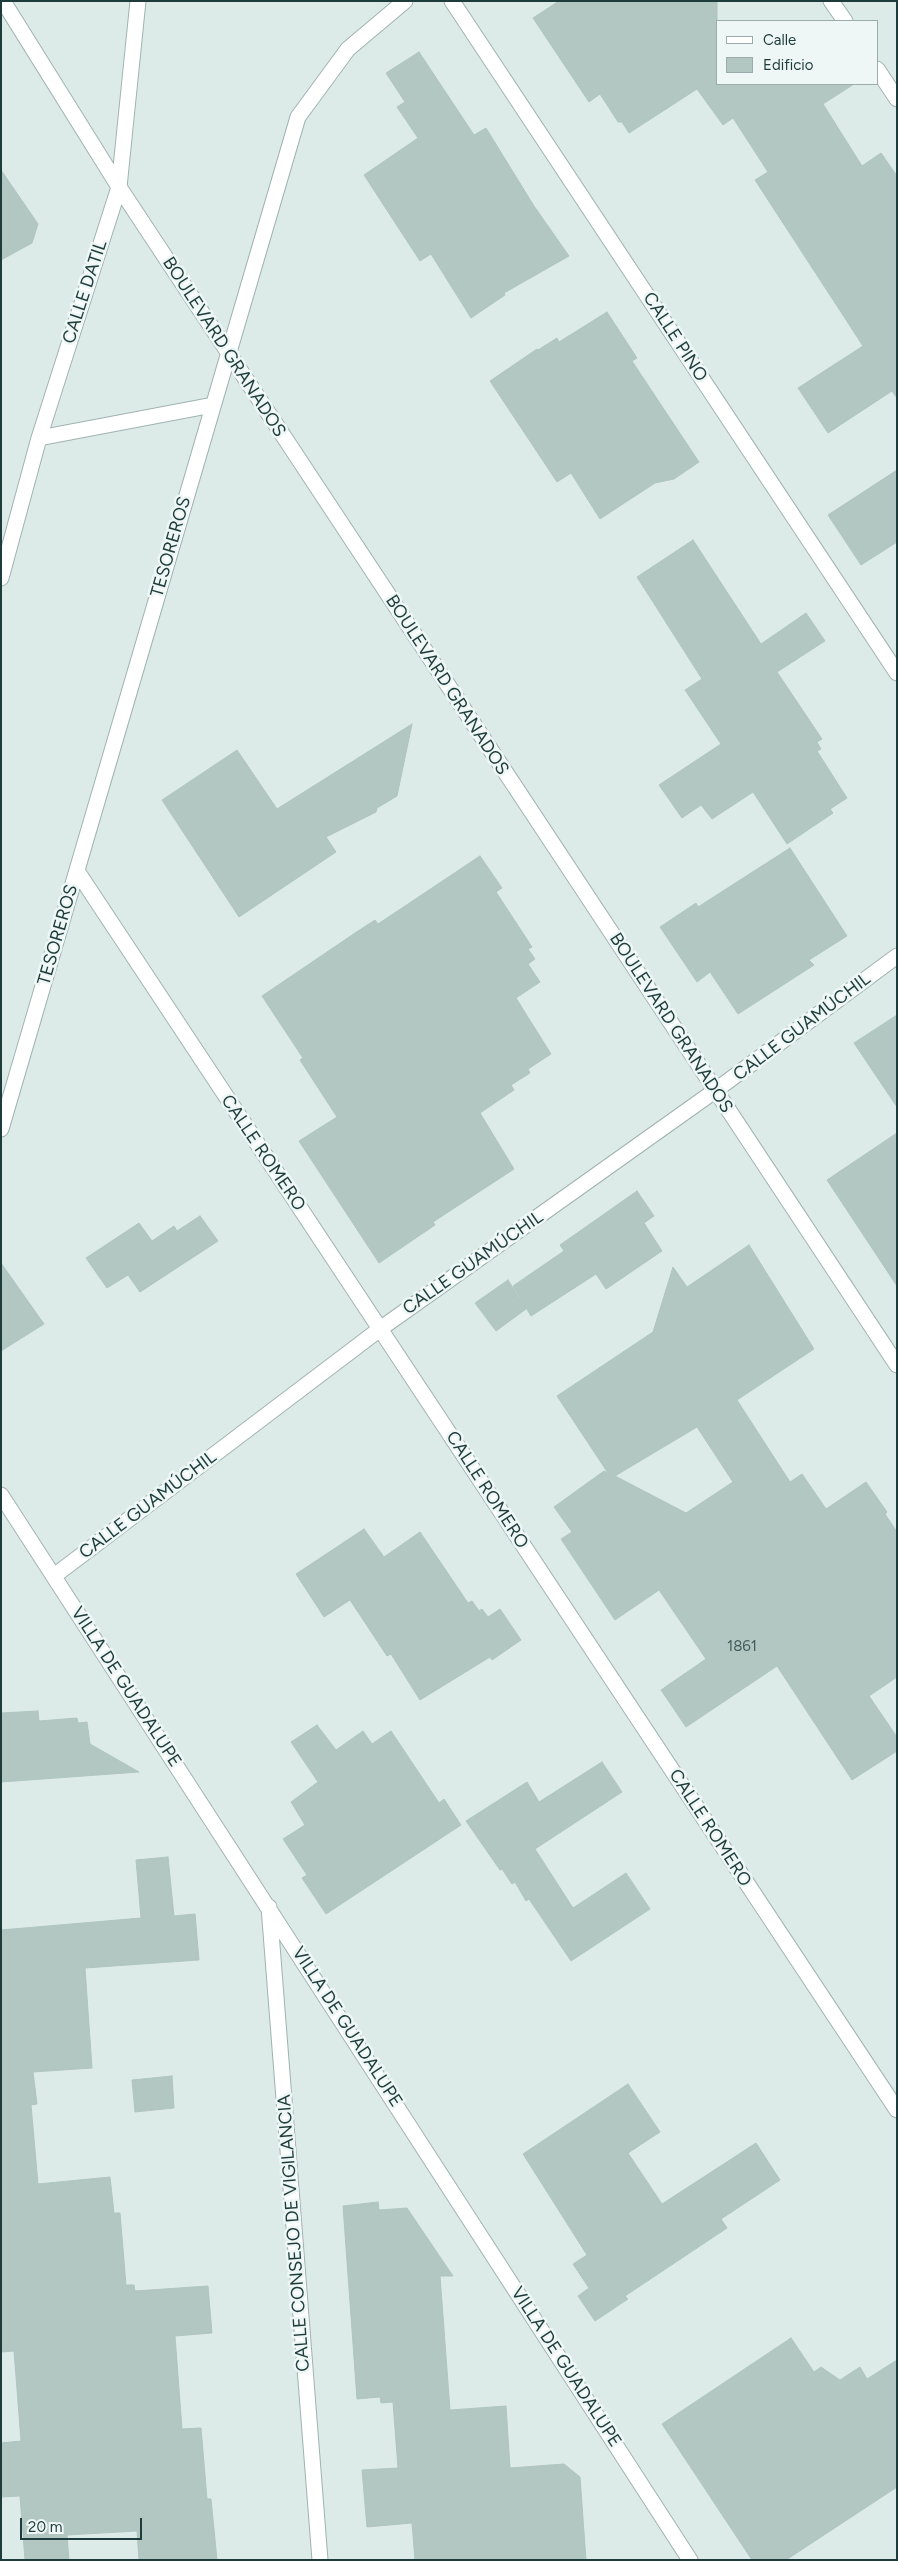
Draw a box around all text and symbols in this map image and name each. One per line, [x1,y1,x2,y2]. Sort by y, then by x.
legend [716,20,878,85]
text: Calle [763,31,796,49]
text: Edificio [763,56,813,74]
street label: CALLE DATIL [58,238,112,346]
street label: BOULEVARD GRANADOS [158,253,290,441]
street label: CALLE PINO [638,288,712,386]
street label: TESOREROS [146,494,196,600]
street label: BOULEVARD GRANADOS [381,591,513,779]
street label: TESOREROS [33,882,83,988]
street label: BOULEVARD GRANADOS [605,929,737,1117]
street label: CALLE GUAMÚCHIL [729,968,875,1086]
street label: CALLE ROMERO [216,1091,310,1215]
street label: CALLE GUAMÚCHIL [399,1206,547,1320]
street label: CALLE ROMERO [441,1427,533,1553]
street label: CALLE GUAMÚCHIL [75,1446,221,1564]
street label: VILLA DE GUADALUPE [66,1603,186,1771]
house number: 1861 [727,1638,757,1656]
street label: CALLE ROMERO [664,1765,756,1891]
street label: VILLA DE GUADALUPE [287,1943,407,2111]
street label: CALLE CONSEJO DE VIGILANCIA [274,2094,314,2372]
street label: VILLA DE GUADALUPE [506,2283,626,2451]
scale bar [22,2508,145,2540]
text: 20 m [28,2518,62,2536]

